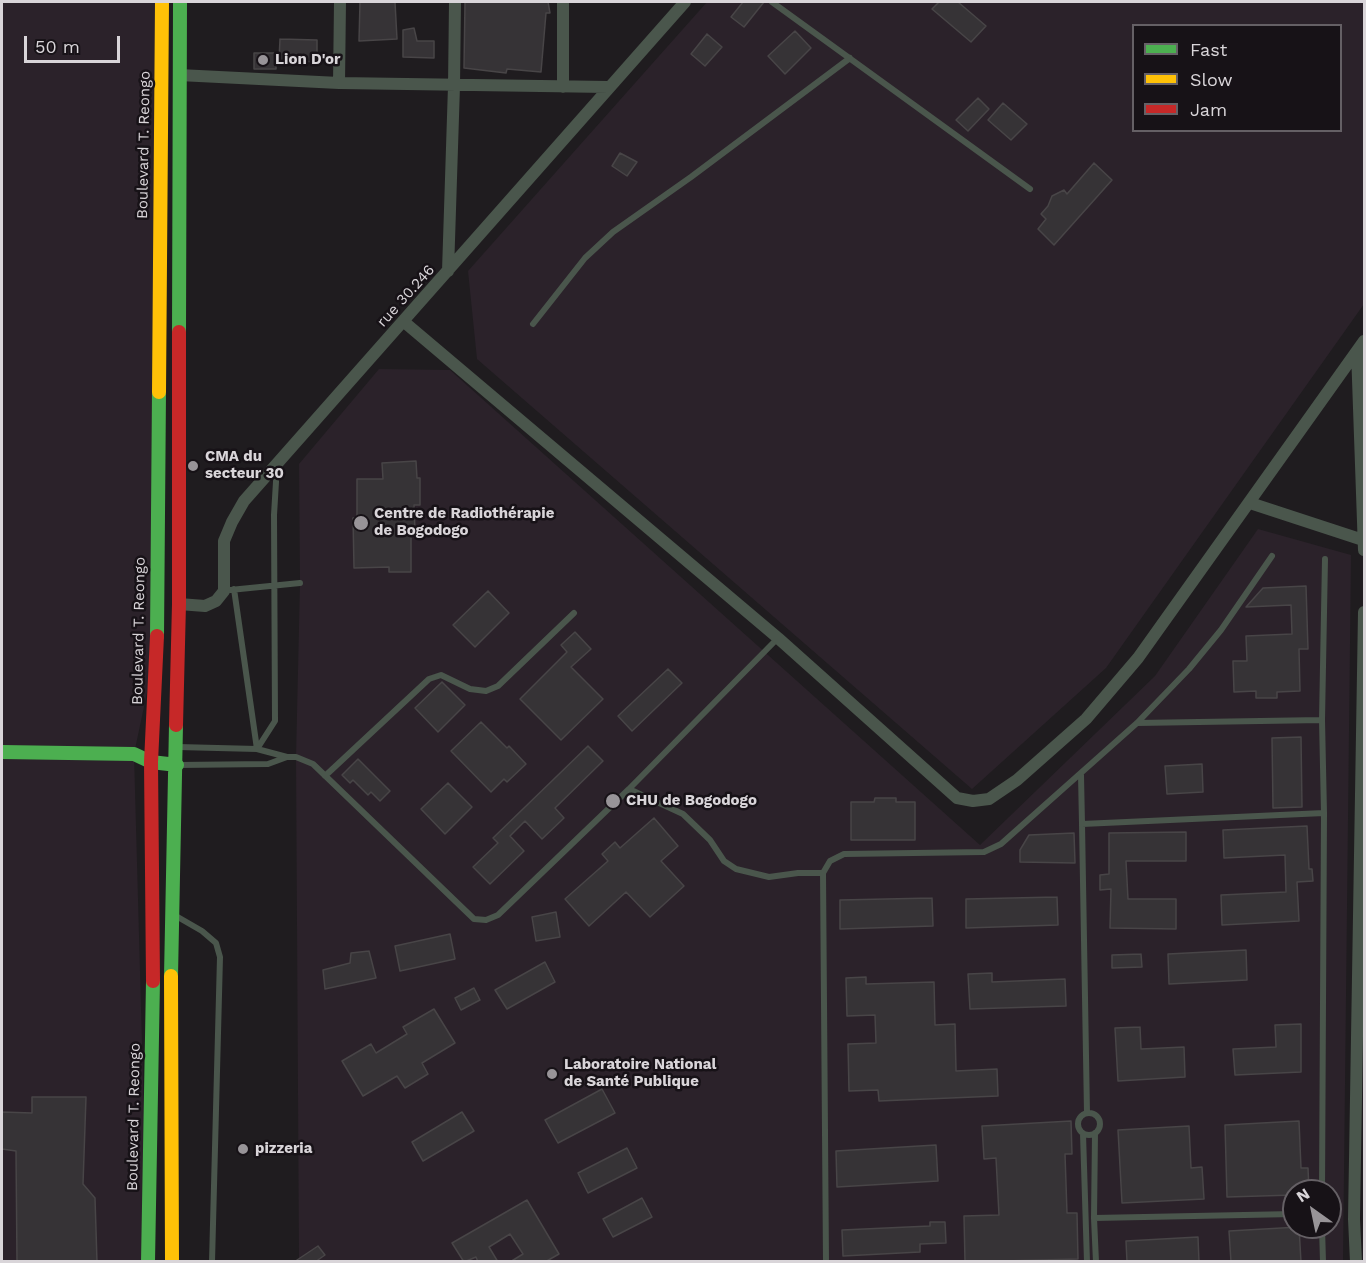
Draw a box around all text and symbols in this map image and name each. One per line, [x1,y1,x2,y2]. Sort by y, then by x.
scale bar [27,24,123,62]
legend [1132,24,1342,132]
text: 50 m [35,36,80,57]
text: Fast [1190,39,1227,60]
place label: Lion D'or [275,51,340,69]
marker: Lion D'or [256,53,270,67]
text: Slow [1190,69,1233,90]
street label: Boulevard T. Reongo [134,71,154,219]
text: Jam [1190,99,1227,120]
street label: rue 30.246 [373,261,439,331]
place label: CMA du secteur 30 [205,448,284,483]
marker: CMA du secteur 30 [186,459,200,473]
place label: Centre de Radiothérapie de Bogodogo [374,505,554,540]
marker: Centre de Radiothérapie de Bogodogo [352,514,370,532]
street label: Boulevard T. Reongo [129,557,149,705]
marker: CHU de Bogodogo [604,792,622,810]
place label: CHU de Bogodogo [626,792,757,810]
street label: Boulevard T. Reongo [124,1043,144,1191]
place label: Laboratoire National de Santé Publique [564,1056,716,1091]
marker: Laboratoire National de Santé Publique [545,1067,559,1081]
place label: pizzeria [255,1140,312,1158]
marker: pizzeria [236,1142,250,1156]
north arrow [1282,1179,1342,1239]
text: N [1293,1184,1313,1206]

